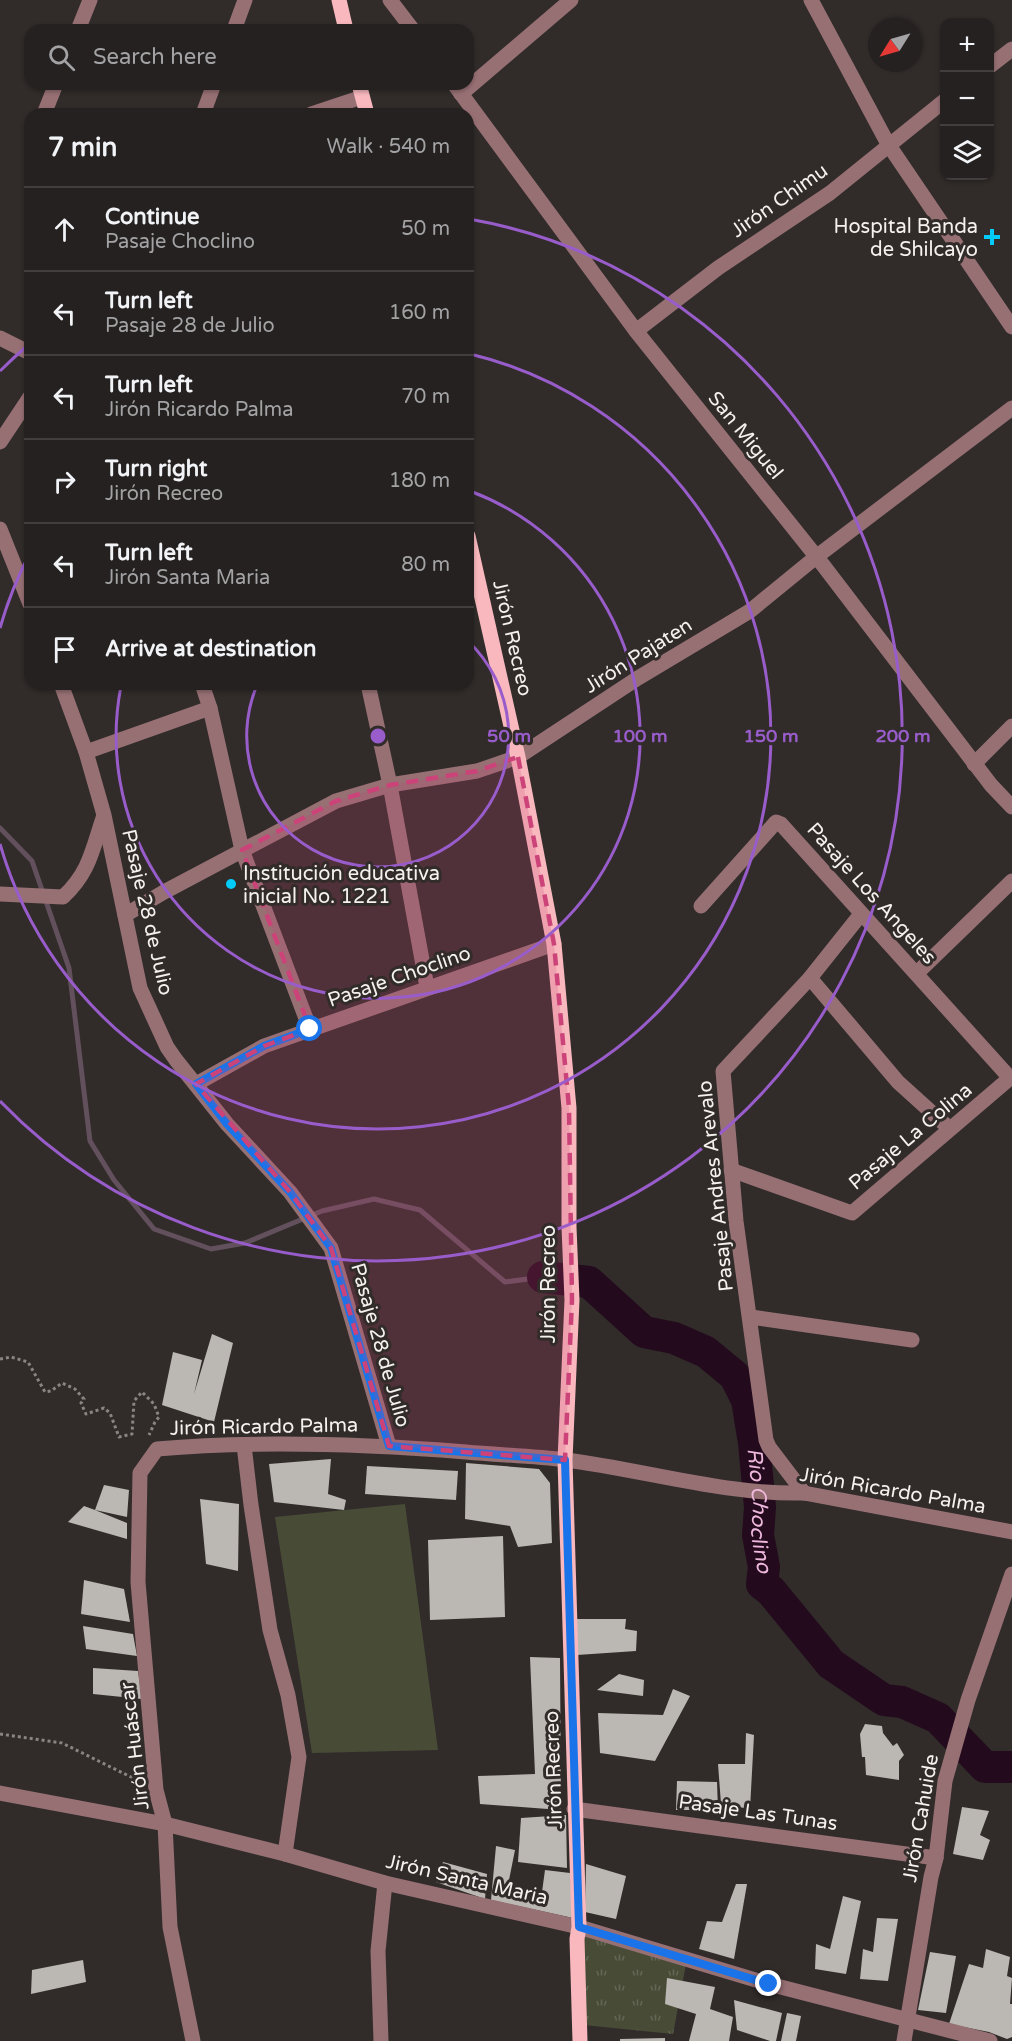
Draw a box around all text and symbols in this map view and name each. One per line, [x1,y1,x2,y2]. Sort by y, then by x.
north arrow [868,18,922,72]
map controls [940,18,994,180]
button: + [940,18,994,72]
search box [24,24,474,90]
icon: search [45,41,78,74]
text: Search here [93,44,217,70]
button: − [940,72,994,126]
button: layers [940,126,994,180]
text: 7 min [48,132,117,163]
text: Walk · 540 m [327,135,450,159]
street label: Jirón Chimu [727,159,833,243]
text: Continue [105,204,200,230]
icon: ahead [48,213,81,246]
place label: Hospital Banda de Shilcayo [834,215,978,262]
text: 50 m [401,217,450,241]
marker: Hospital Banda de Shilcayo [983,228,1001,246]
text: Pasaje Choclino [105,230,255,254]
text: Turn left [105,288,193,314]
icon: left [48,297,81,330]
text: 160 m [389,301,450,325]
text: Pasaje 28 de Julio [105,314,275,338]
text: Turn left [105,372,193,398]
icon: left [48,381,81,414]
text: 70 m [401,385,450,409]
street label: San Miguel [702,387,788,484]
text: Jirón Ricardo Palma [105,398,293,422]
text: Turn right [105,456,207,482]
icon: right [48,465,81,498]
text: 180 m [389,469,450,493]
text: Jirón Recreo [105,482,223,506]
text: Turn left [105,540,193,566]
icon: left [48,549,81,582]
text: 80 m [401,553,450,577]
text: Jirón Santa Maria [105,566,270,590]
street label: Jirón Recreo [487,578,537,699]
street label: Jirón Pajaten [580,613,697,698]
icon: arrive [48,633,81,666]
text: Arrive at destination [105,636,316,662]
text: 50 m [487,725,531,747]
text: 100 m [612,725,668,747]
text: 150 m [743,725,799,747]
text: 200 m [875,725,931,747]
centre of rings [368,726,388,746]
street label: Pasaje Los Angeles [801,818,941,969]
street label: Pasaje 28 de Julio [116,827,178,998]
place label: Institución educativa inicial No. 1221 [243,862,440,909]
marker: Institución educativa inicial No. 1221 [224,877,238,891]
street label: Pasaje Choclino [325,941,474,1013]
route start [296,1015,322,1041]
street label: Pasaje La Colina [844,1078,977,1195]
street label: Pasaje Andres Arevalo [693,1079,739,1293]
street label: Jirón Recreo [537,1225,561,1343]
street label: Pasaje 28 de Julio [345,1260,415,1430]
street label: Jirón Ricardo Palma [170,1413,358,1441]
water label: Rio Choclino [742,1447,777,1576]
street label: Jirón Ricardo Palma [798,1463,988,1519]
street label: Jirón Huáscar [115,1680,155,1811]
street label: Jirón Recreo [540,1710,568,1829]
street label: Jirón Cahuide [898,1752,944,1884]
street label: Pasaje Las Tunas [677,1790,839,1836]
street label: Jirón Santa Maria [384,1850,550,1910]
route end [755,1970,781,1996]

